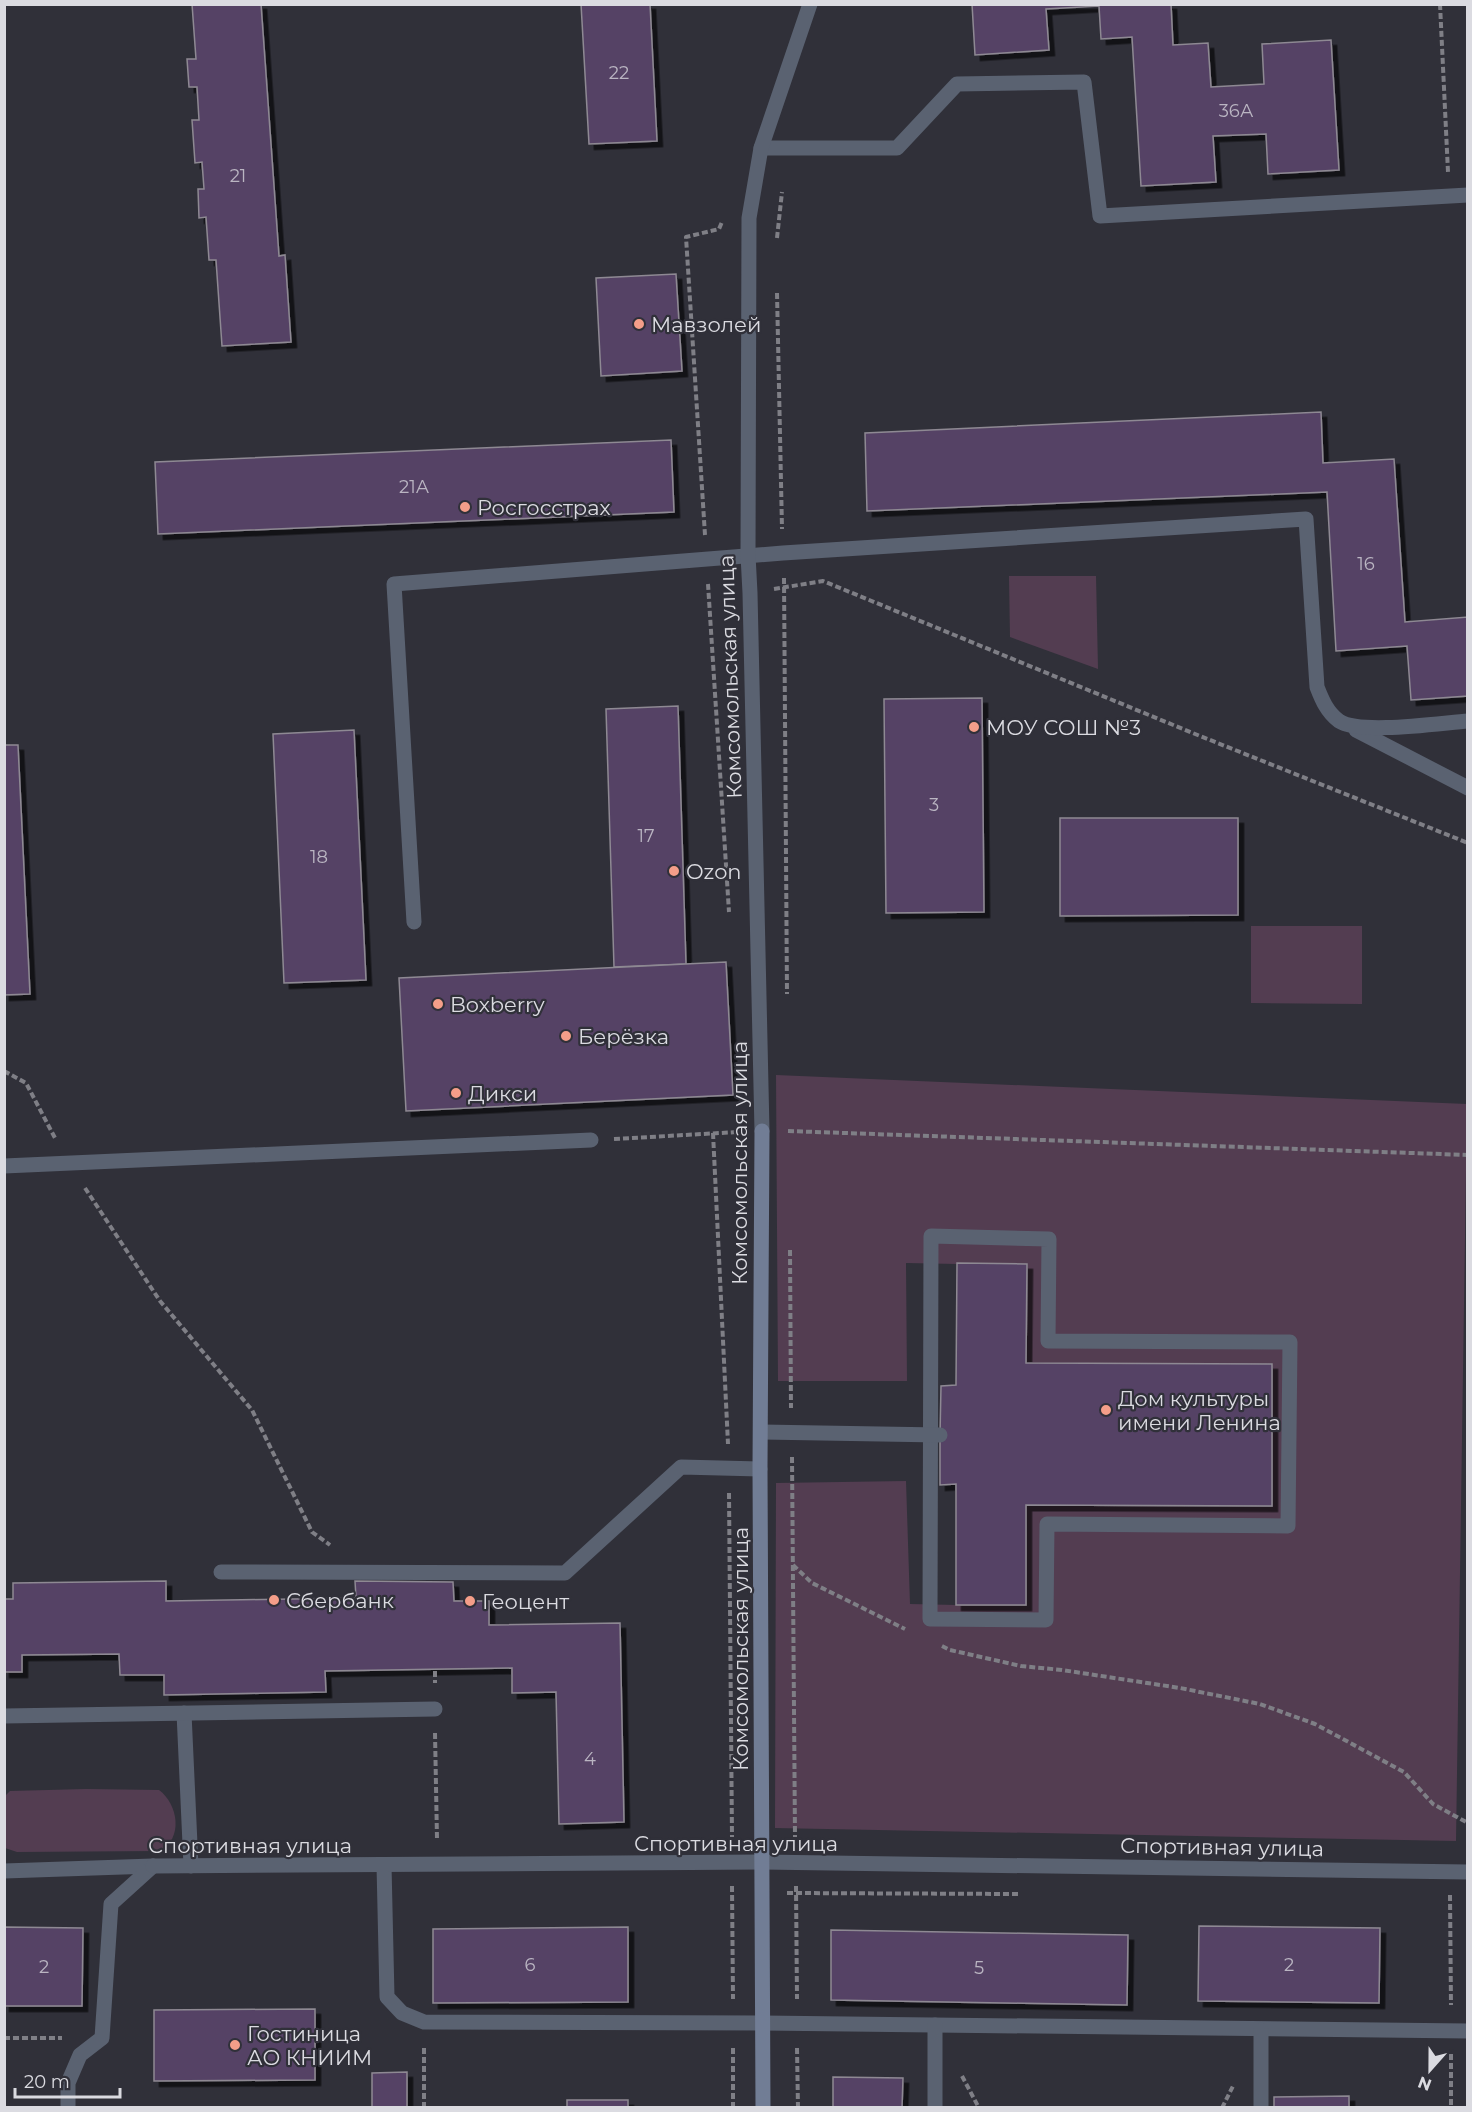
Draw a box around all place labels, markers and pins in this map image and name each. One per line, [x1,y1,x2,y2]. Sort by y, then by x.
place label: Мавзолей [651,312,761,337]
marker: Мавзолей [632,317,646,331]
place label: Росгосстрах [477,495,610,520]
marker: Росгосстрах [458,500,472,514]
place label: МОУ СОШ №3 [986,715,1141,740]
marker: МОУ СОШ №3 [967,720,981,734]
place label: Ozon [686,859,742,884]
marker: Ozon [667,864,681,878]
place label: Boxberry [450,992,545,1017]
marker: Boxberry [431,997,445,1011]
place label: Берёзка [578,1024,669,1049]
marker: Берёзка [559,1029,573,1043]
place label: Дикси [468,1081,537,1106]
marker: Дикси [449,1086,463,1100]
place label: Дом культуры имени Ленина [1118,1386,1281,1435]
marker: Дом культуры имени Ленина [1099,1403,1113,1417]
place label: Сбербанк [286,1588,394,1613]
place label: Геоцент [482,1589,569,1614]
marker: Сбербанк [267,1593,281,1607]
marker: Геоцент [463,1594,477,1608]
place label: Гостиница АО КНИИМ [247,2021,372,2070]
marker: Гостиница АО КНИИМ [228,2038,242,2052]

